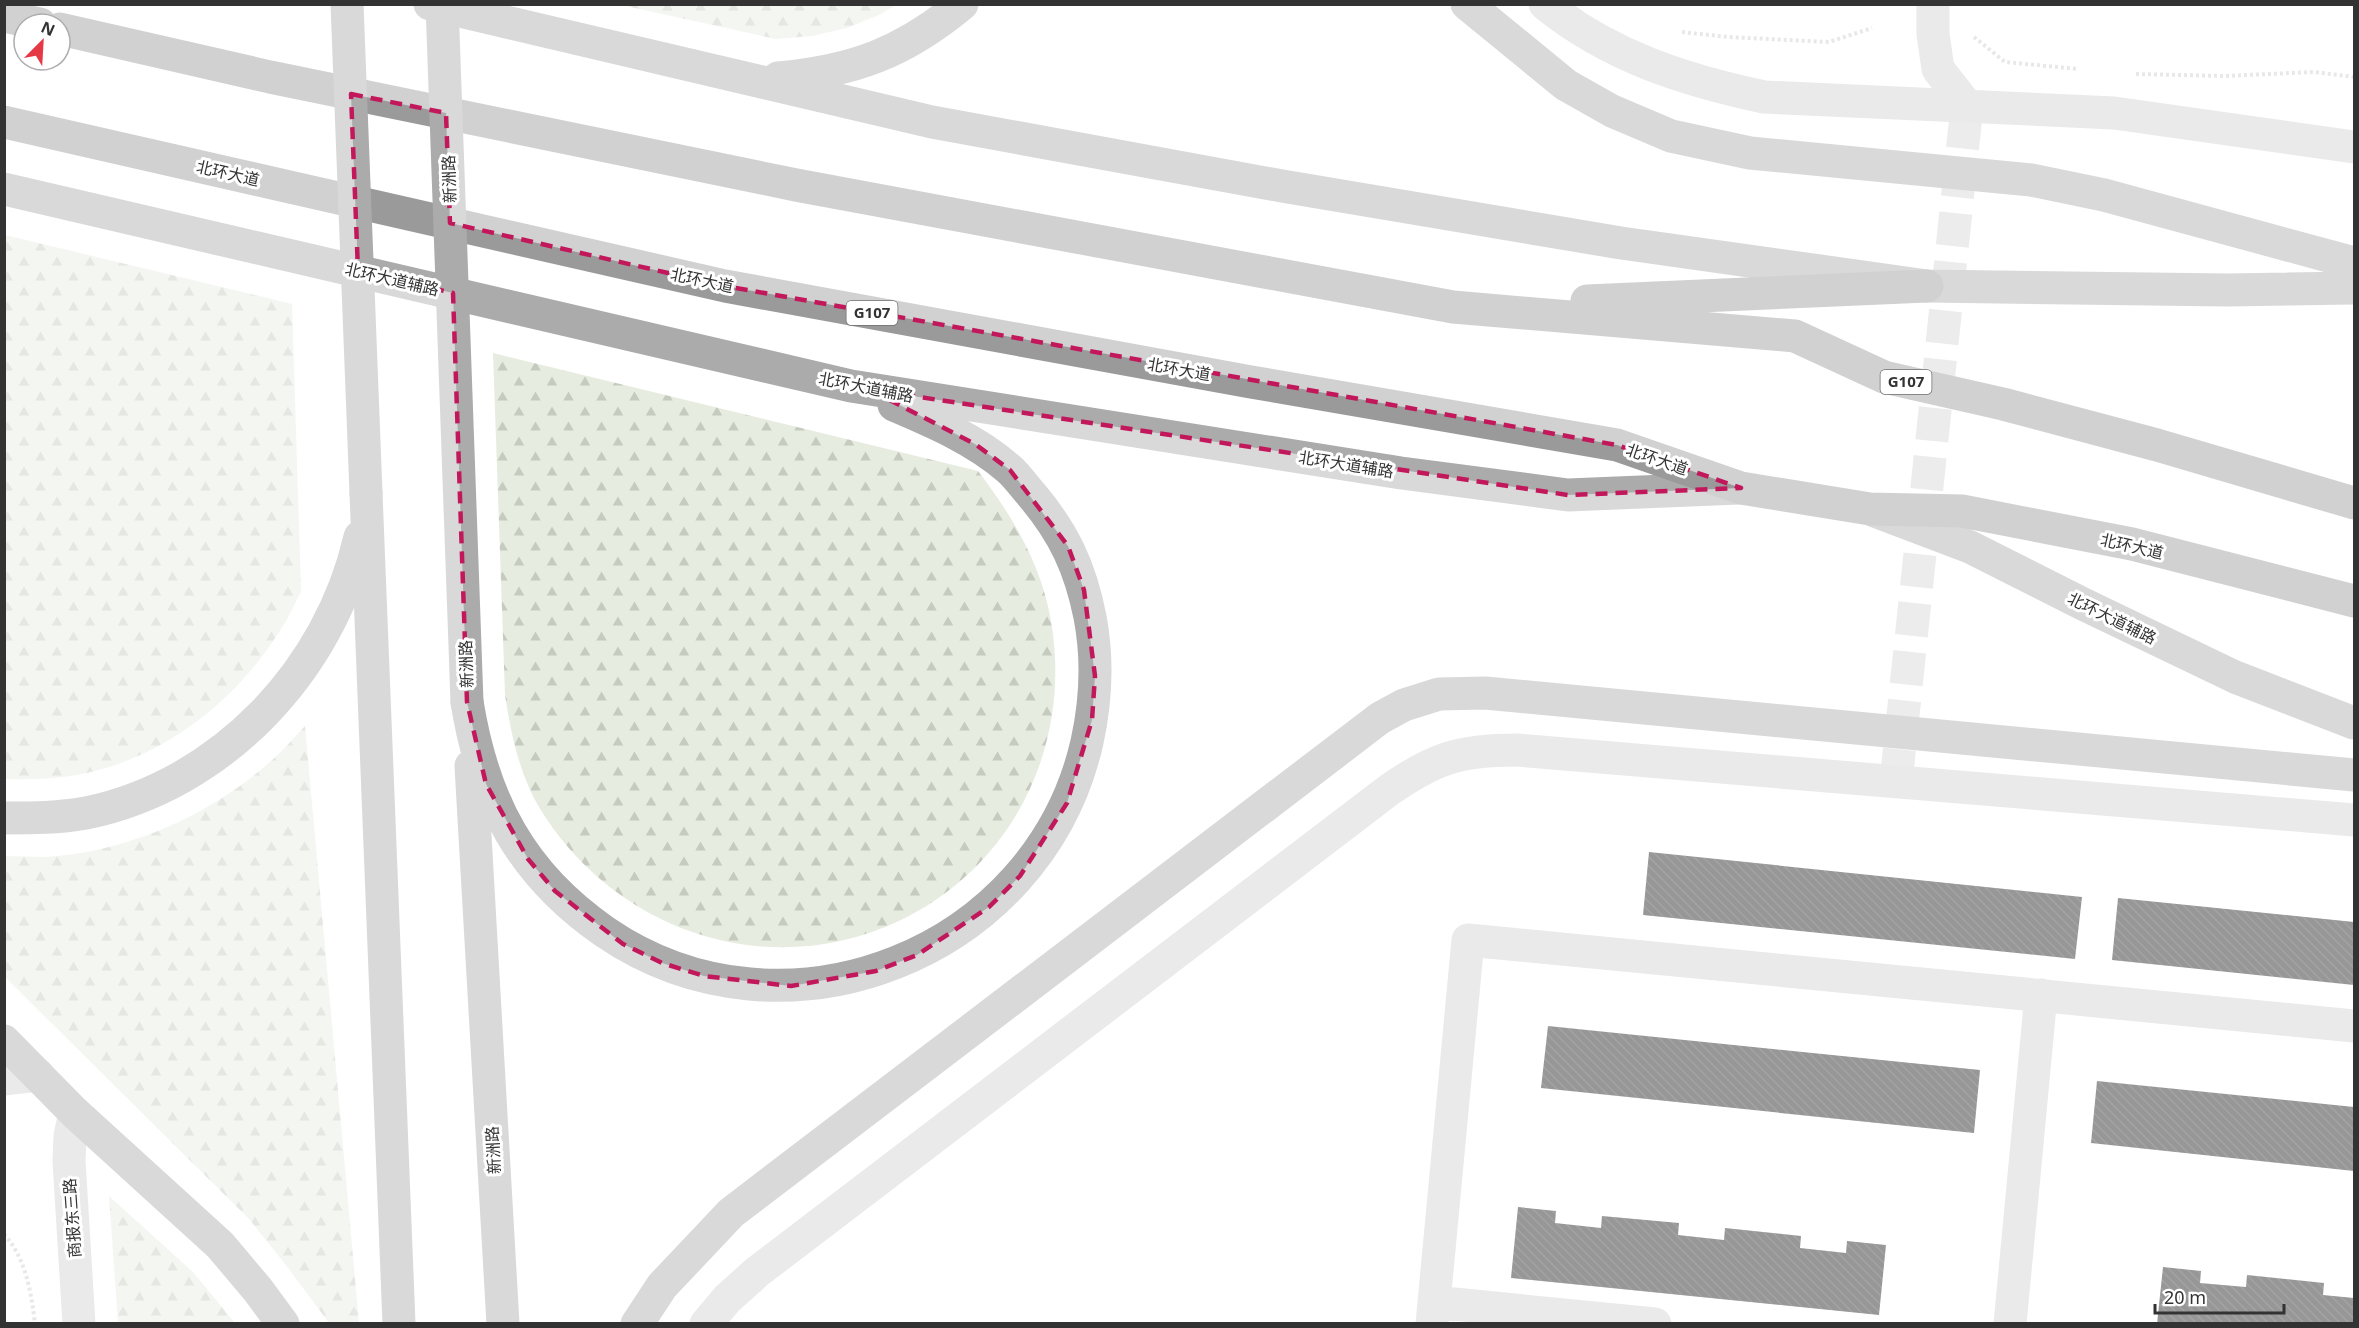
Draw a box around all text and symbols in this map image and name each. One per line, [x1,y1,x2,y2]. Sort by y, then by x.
north arrow [12,12,72,72]
text: N [38,16,59,41]
street label: 北环大道 [194,155,262,191]
street label: 新洲路 [437,155,461,203]
street label: 北环大道辅路 [343,257,441,301]
street label: 北环大道 [668,263,736,297]
road number: G107 [846,301,898,325]
street label: 北环大道 [1146,353,1212,385]
street label: 北环大道辅路 [817,367,915,407]
road number: G107 [1880,370,1932,394]
street label: 北环大道 [1623,438,1691,480]
street label: 北环大道辅路 [1297,446,1395,482]
street label: 北环大道 [2098,528,2166,564]
street label: 北环大道辅路 [2064,587,2160,649]
street label: 新洲路 [454,640,478,688]
street label: 新洲路 [481,1125,505,1175]
street label: 商报东三路 [58,1177,86,1259]
scale bar [2155,1277,2284,1315]
text: 20 m [2164,1285,2206,1309]

